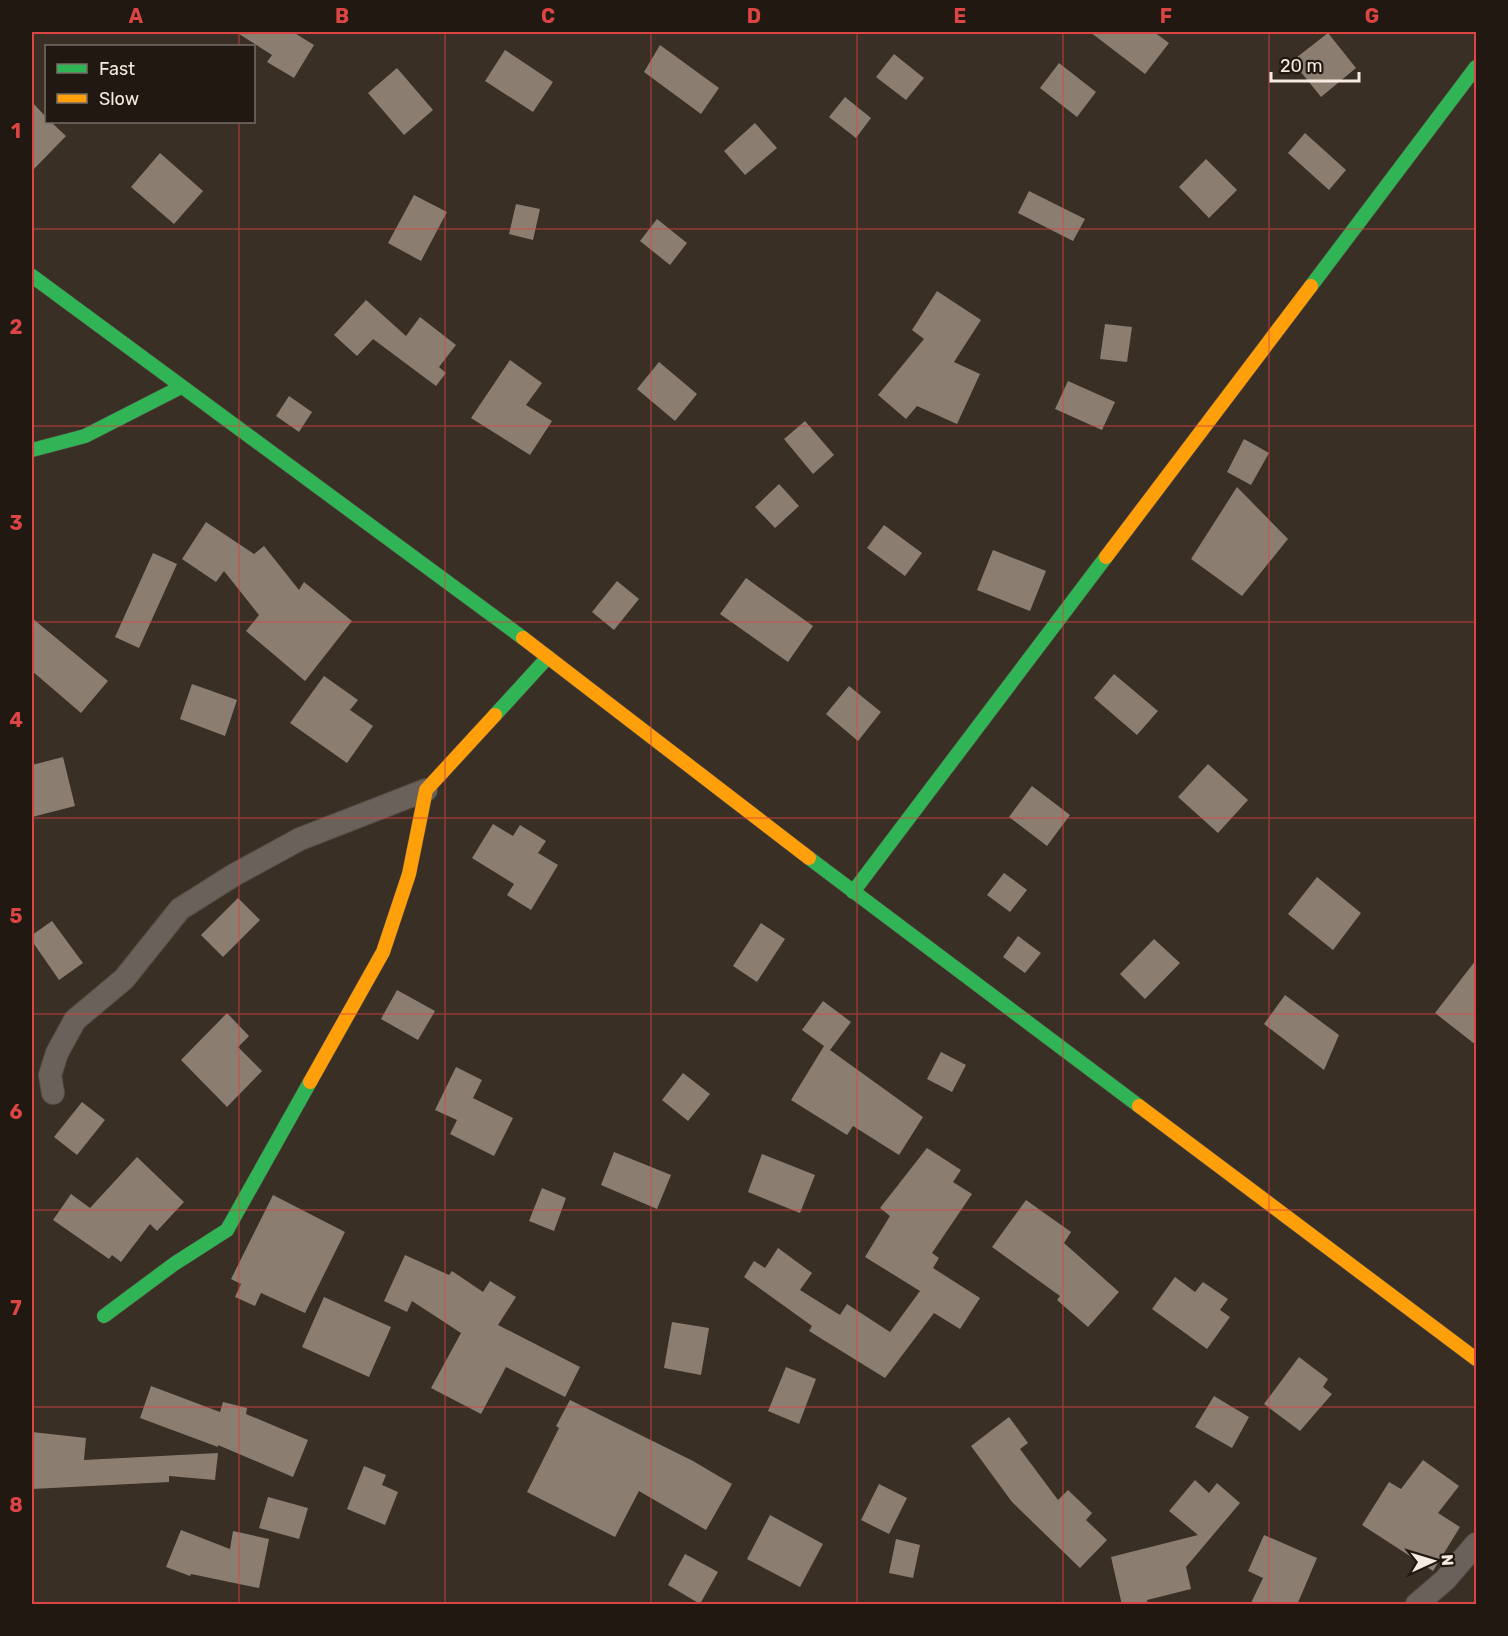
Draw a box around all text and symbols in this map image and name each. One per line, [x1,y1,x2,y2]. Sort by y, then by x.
text: A [129,4,144,28]
text: B [335,4,349,28]
text: C [541,4,555,28]
text: D [747,4,761,28]
text: E [954,4,966,28]
text: F [1160,4,1172,28]
text: G [1365,4,1379,28]
legend [45,45,255,123]
scale bar [1271,45,1360,83]
text: 20 m [1280,55,1322,77]
text: Fast [99,58,135,80]
text: Slow [99,88,139,110]
text: 1 [11,119,21,143]
text: 2 [10,315,23,339]
text: 3 [9,511,23,535]
text: 4 [9,708,23,732]
text: 5 [10,904,23,928]
text: 6 [9,1100,23,1124]
text: 7 [10,1296,22,1320]
text: 8 [9,1493,23,1517]
north arrow [1403,1531,1463,1591]
text: N [1438,1554,1457,1566]

